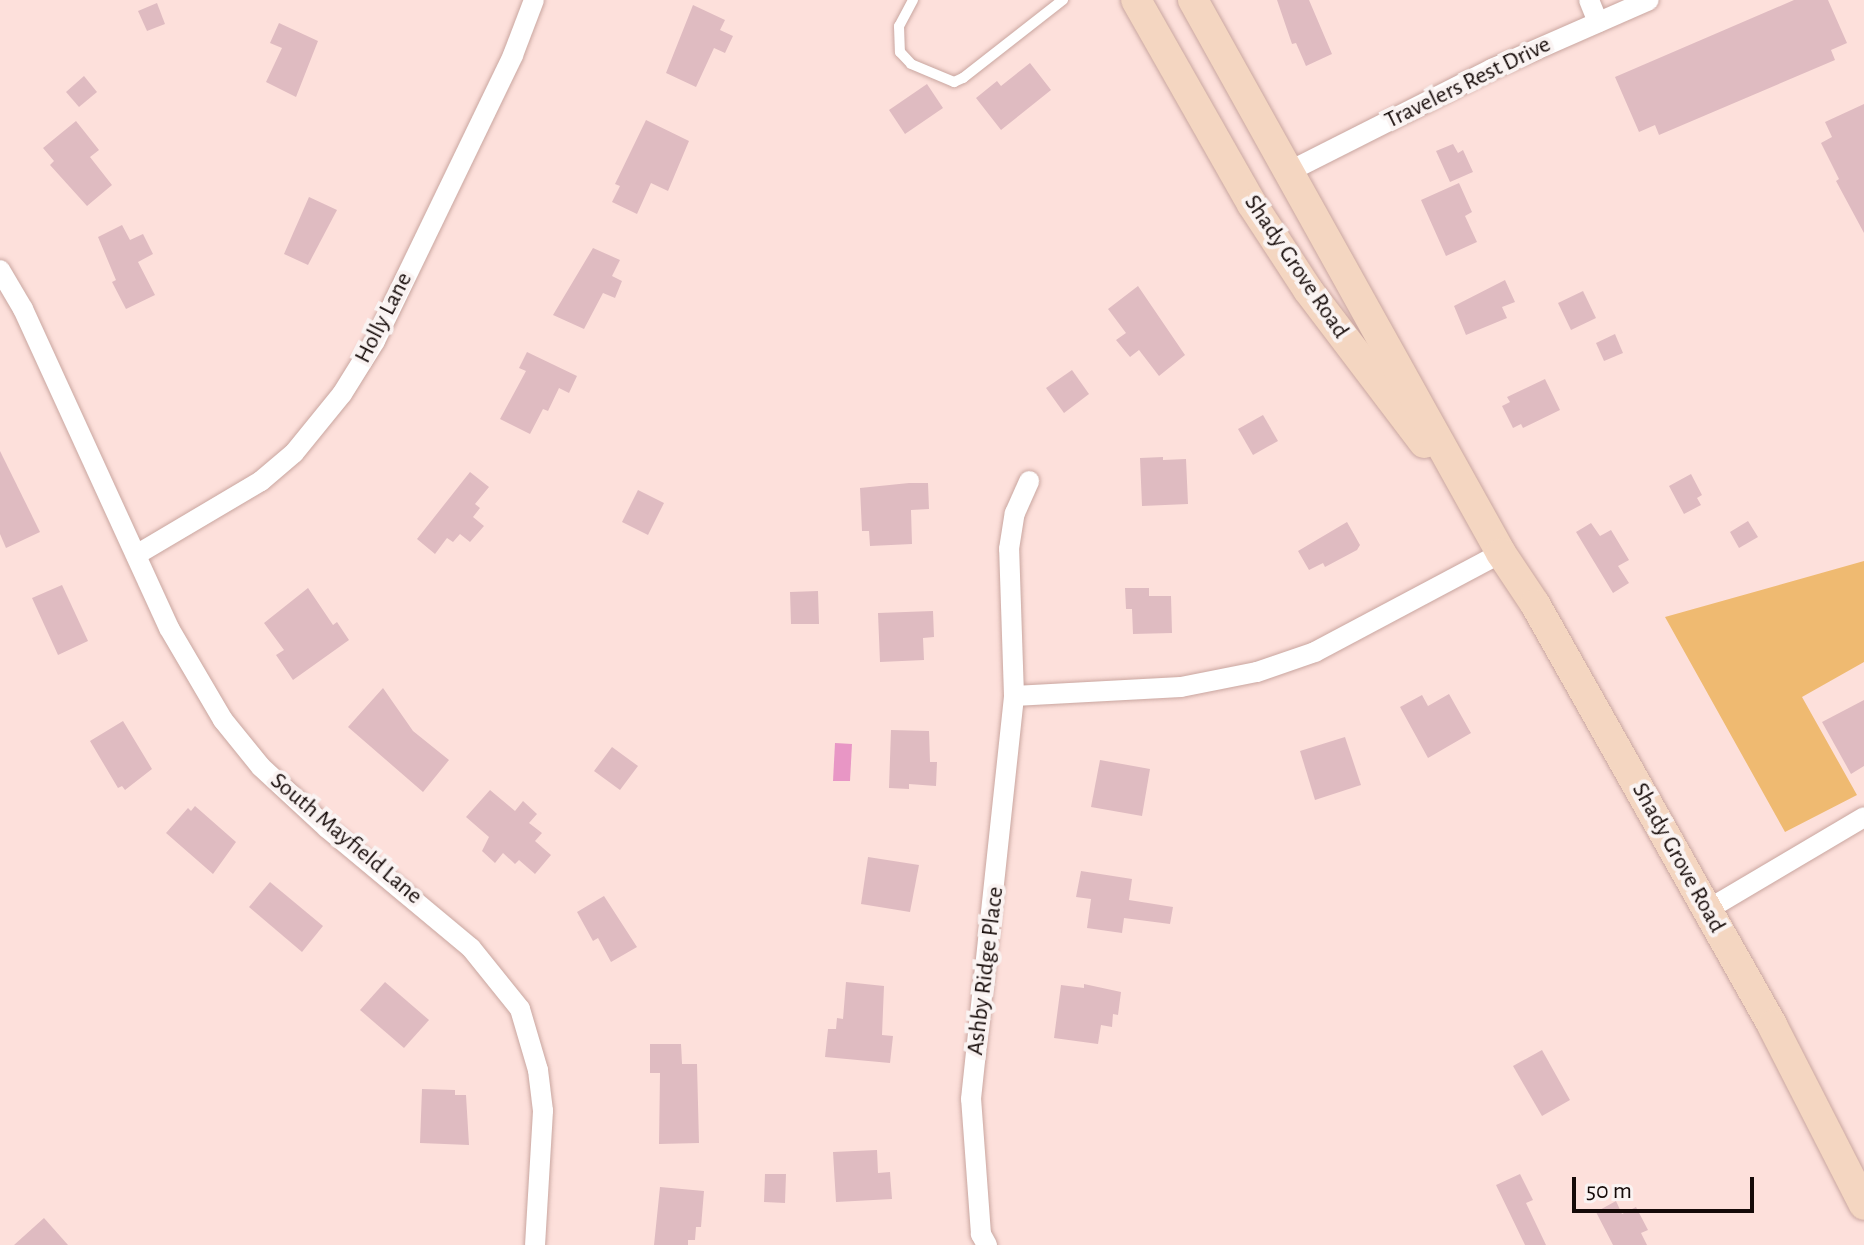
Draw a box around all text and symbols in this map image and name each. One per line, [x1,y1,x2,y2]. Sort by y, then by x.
street label: Travelers Rest Drive [1380,30,1556,136]
street label: Shady Grove Road [1237,190,1355,344]
street label: Holly Lane [349,268,419,368]
street label: South Mayfield Lane [264,767,428,911]
street label: Shady Grove Road [1625,778,1731,938]
street label: Ashby Ridge Place [961,885,1011,1057]
scale bar [1576,1161,1758,1211]
text: 50 m [1586,1179,1632,1203]

